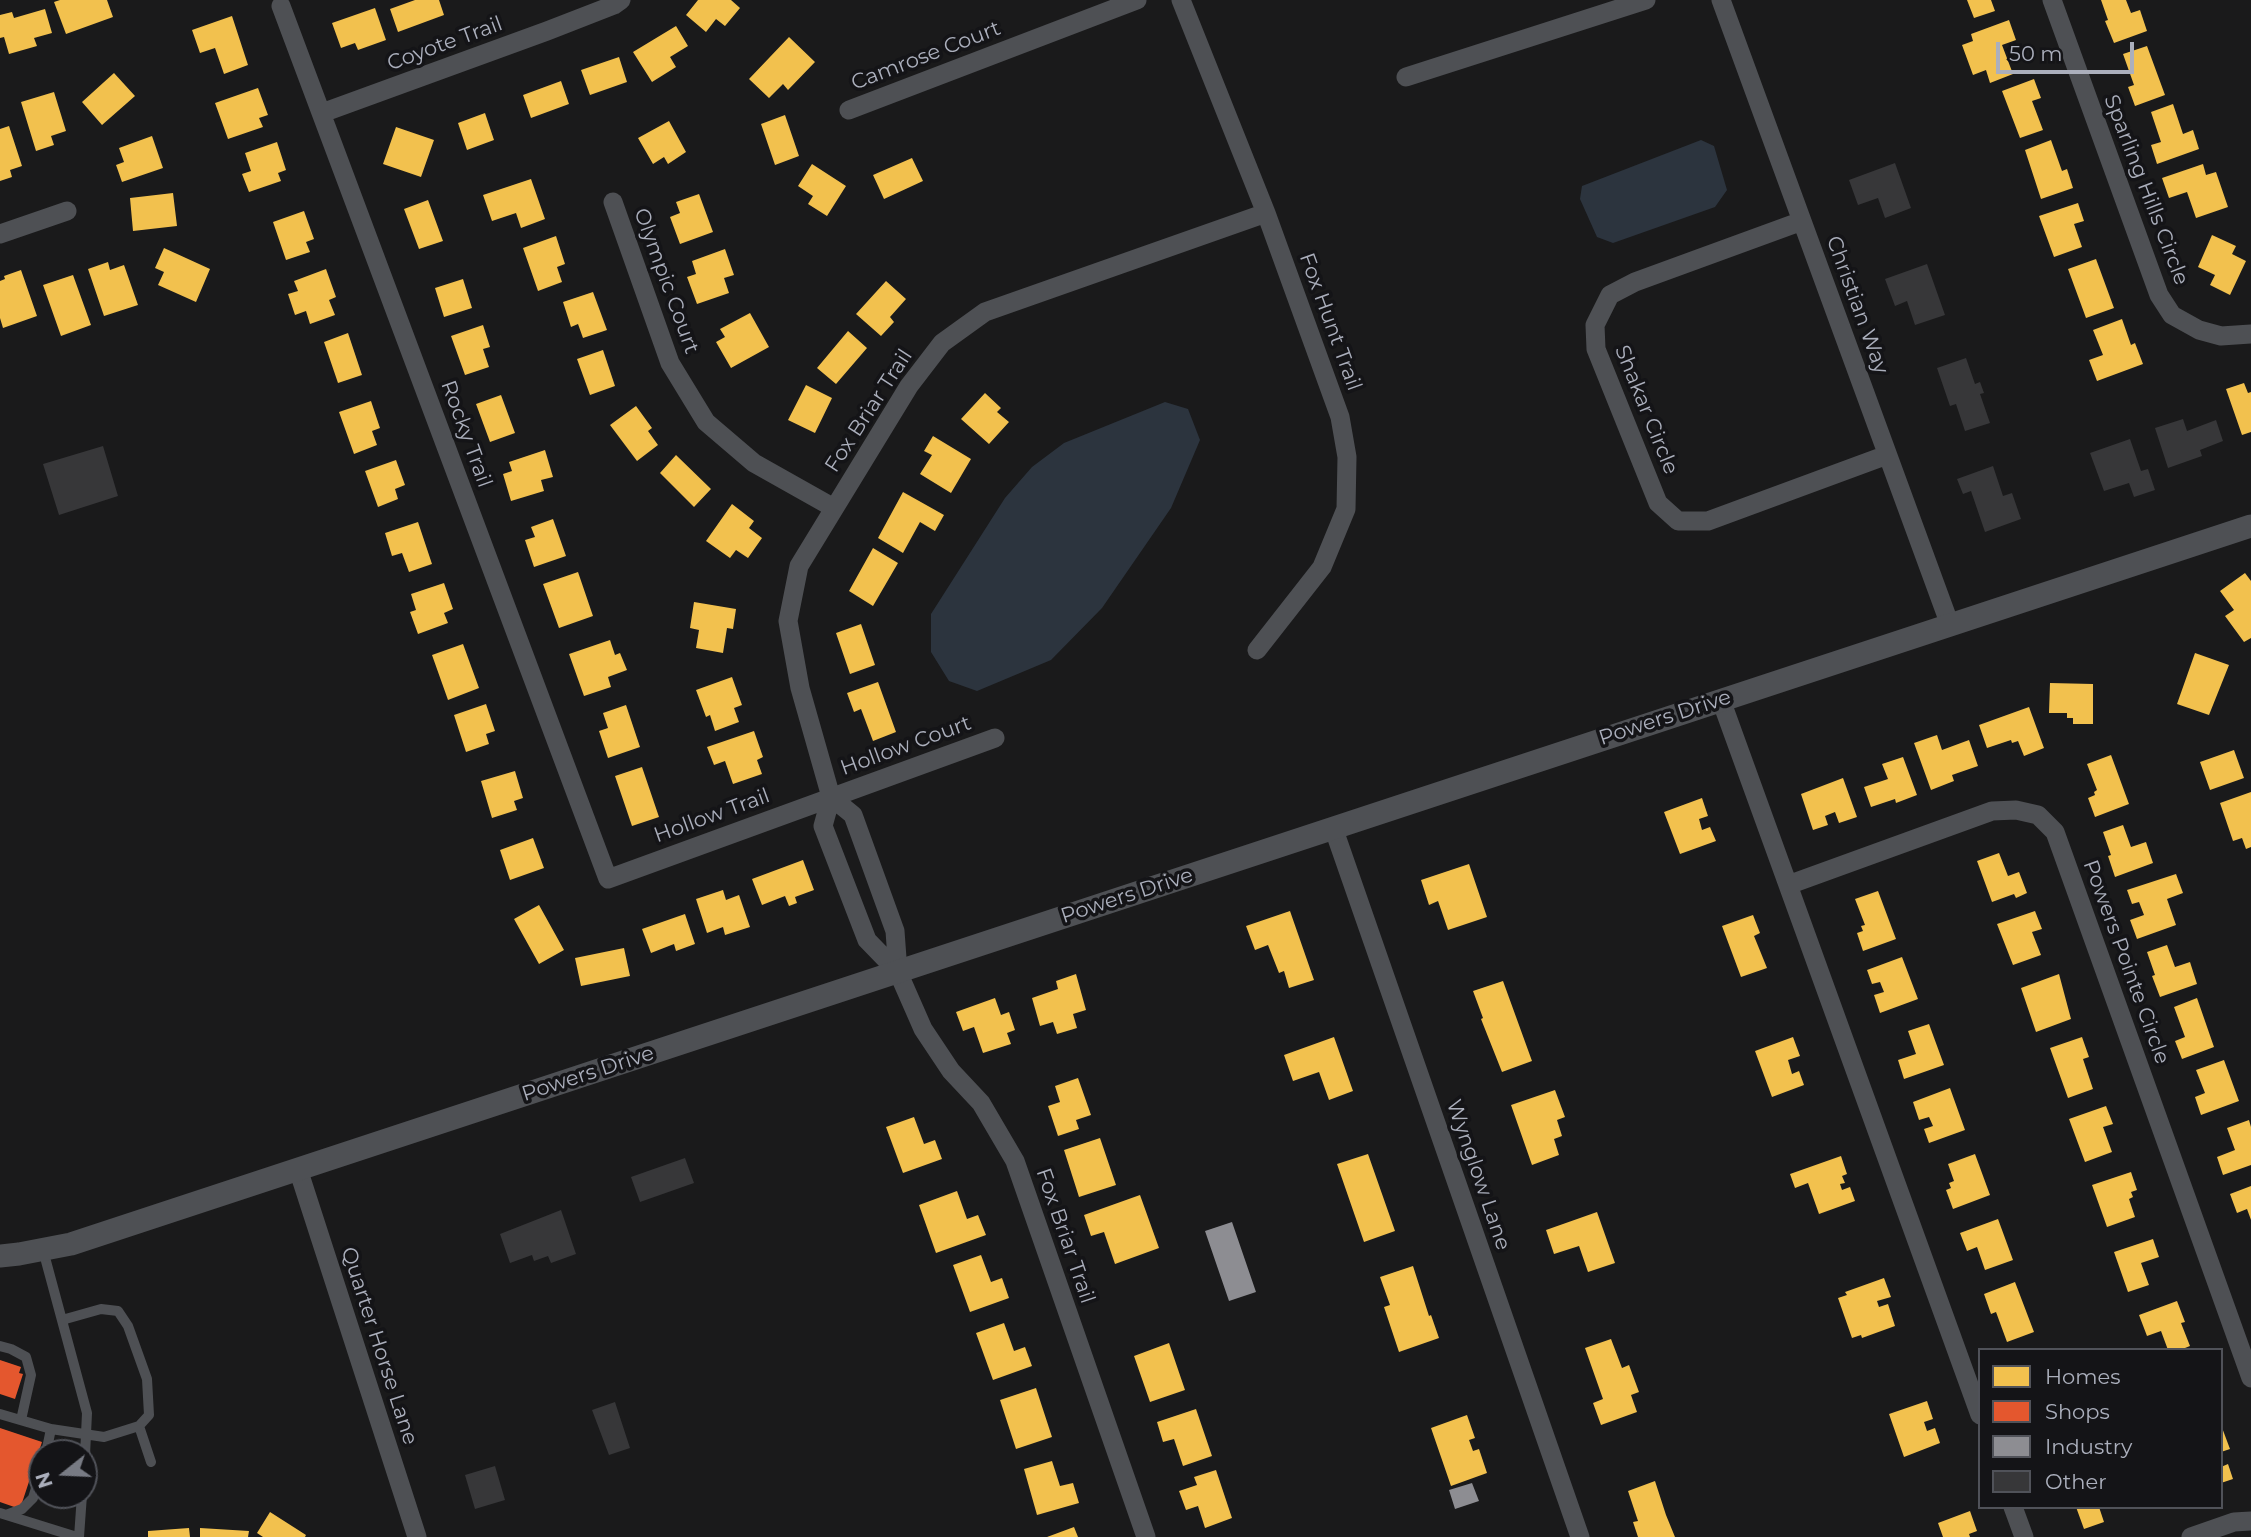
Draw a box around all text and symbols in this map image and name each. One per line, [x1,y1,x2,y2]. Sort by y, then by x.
street label: Coyote Trail [384,11,506,77]
street label: Camrose Court [848,16,1004,96]
scale bar [1999,28,2137,72]
text: 50 m [2009,41,2063,66]
street label: Sparling Hills Circle [2098,91,2194,289]
street label: Olympic Court [628,205,704,357]
street label: Christian Way [1820,233,1894,377]
street label: Fox Hunt Trail [1293,250,1367,394]
street label: Shakar Circle [1609,342,1683,478]
street label: Fox Briar Trail [820,345,918,477]
street label: Rocky Trail [435,377,497,491]
street label: Powers Drive [1596,685,1734,751]
street label: Hollow Court [837,711,975,781]
street label: Hollow Trail [651,783,773,849]
street label: Powers Pointe Circle [2077,856,2175,1068]
street label: Powers Drive [1058,863,1196,929]
street label: Powers Drive [519,1041,657,1107]
street label: Wynglow Lane [1440,1096,1516,1254]
street label: Fox Briar Trail [1030,1165,1100,1307]
street label: Quarter Horse Lane [335,1244,423,1448]
legend [1978,1348,2223,1509]
text: Homes [2045,1364,2120,1389]
text: Shops [2045,1399,2110,1424]
text: Industry [2045,1434,2132,1459]
north arrow [28,1439,98,1509]
text: N [31,1469,58,1491]
text: Other [2045,1469,2107,1494]

